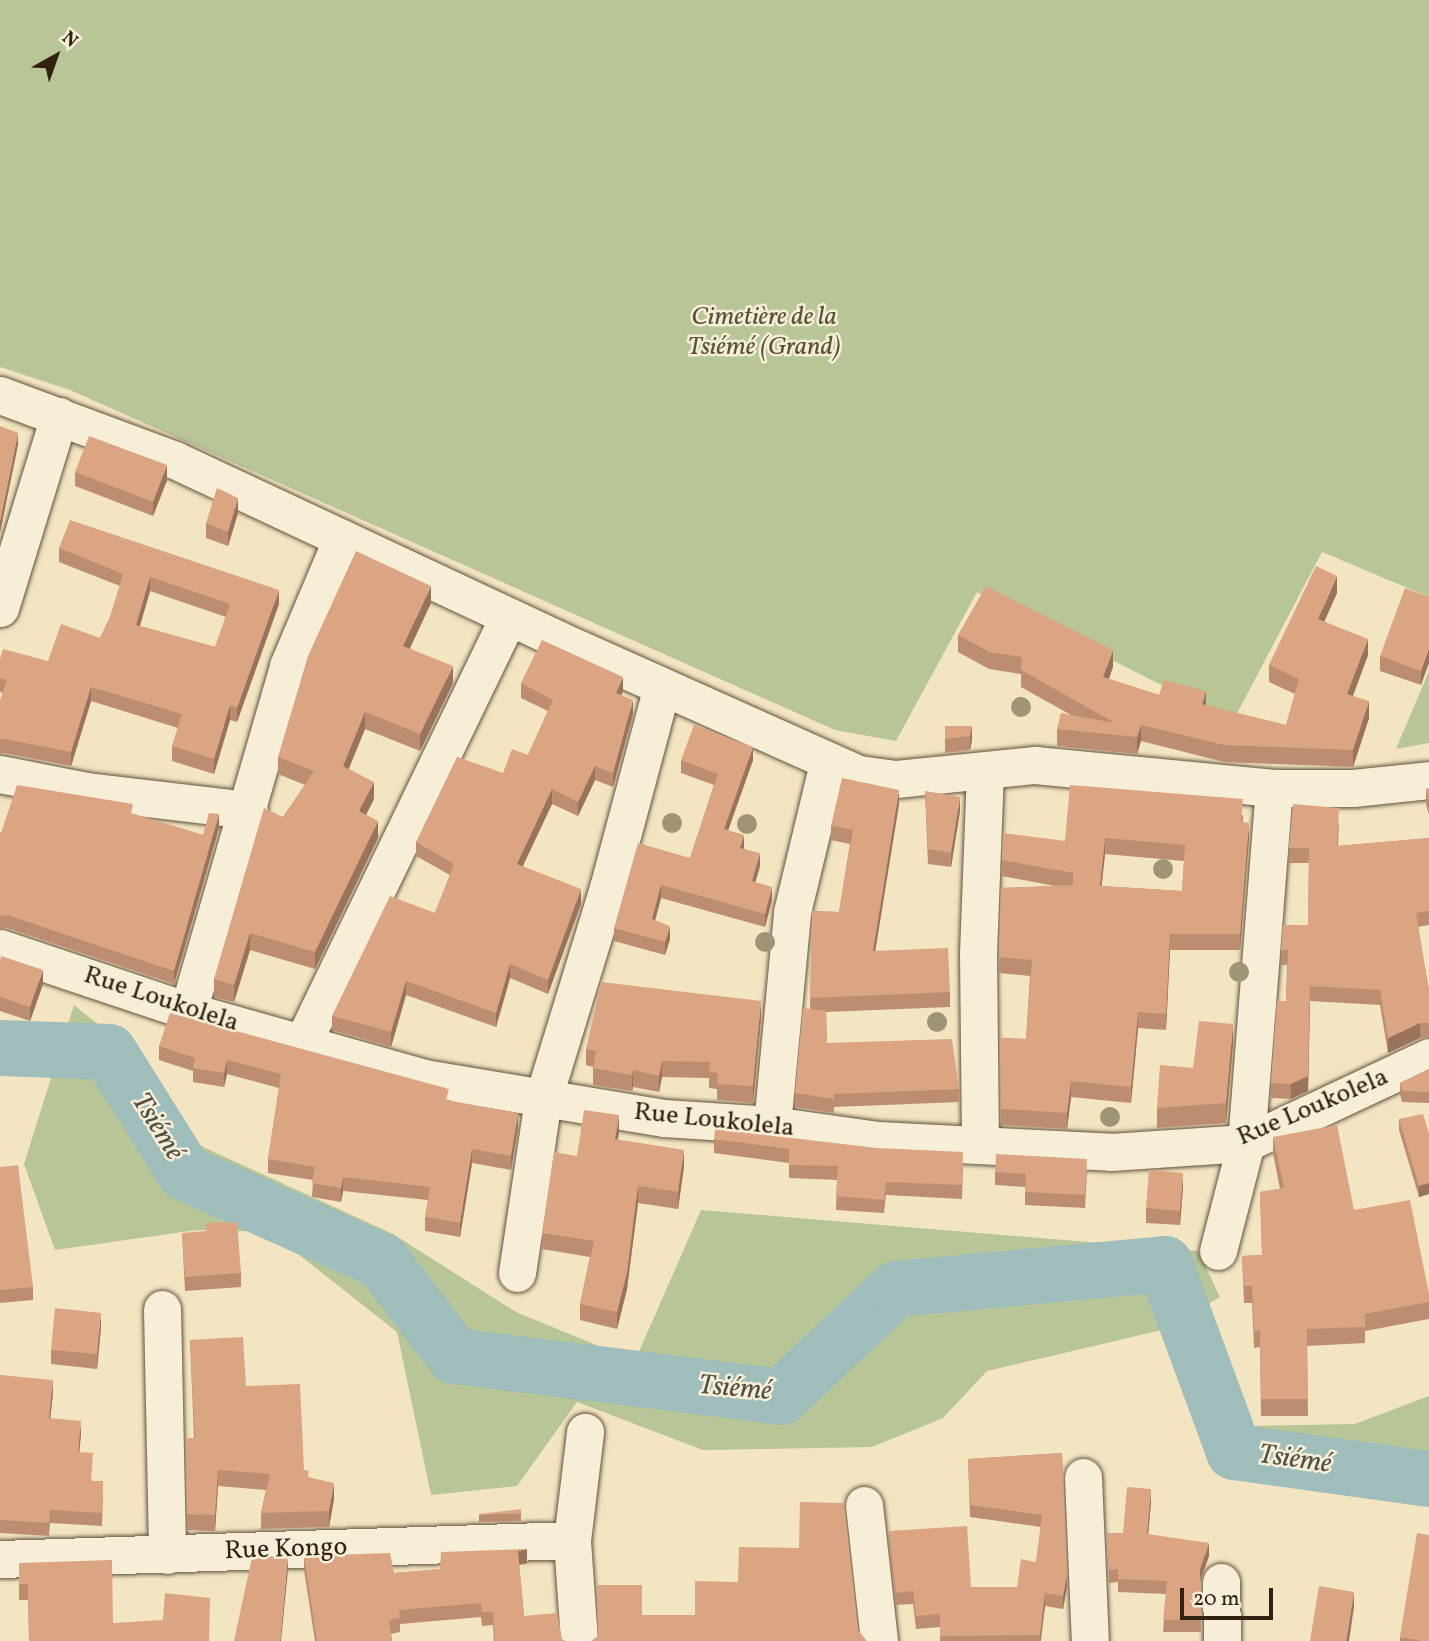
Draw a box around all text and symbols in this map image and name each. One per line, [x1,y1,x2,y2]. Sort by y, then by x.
north arrow [21,21,91,91]
text: N [56,26,83,54]
park label: Cimetière de la Tsiémé (Grand) [687,302,841,364]
street label: Rue Loukolela [80,960,242,1040]
street label: Rue Loukolela [1233,1062,1393,1154]
water label: Tsiémé [123,1087,191,1167]
street label: Rue Loukolela [632,1097,796,1145]
water label: Tsiémé [697,1369,773,1409]
water label: Tsiémé [1256,1438,1334,1482]
street label: Rue Kongo [224,1532,348,1568]
scale bar [1184,1574,1277,1618]
text: 20 m [1193,1585,1239,1614]

